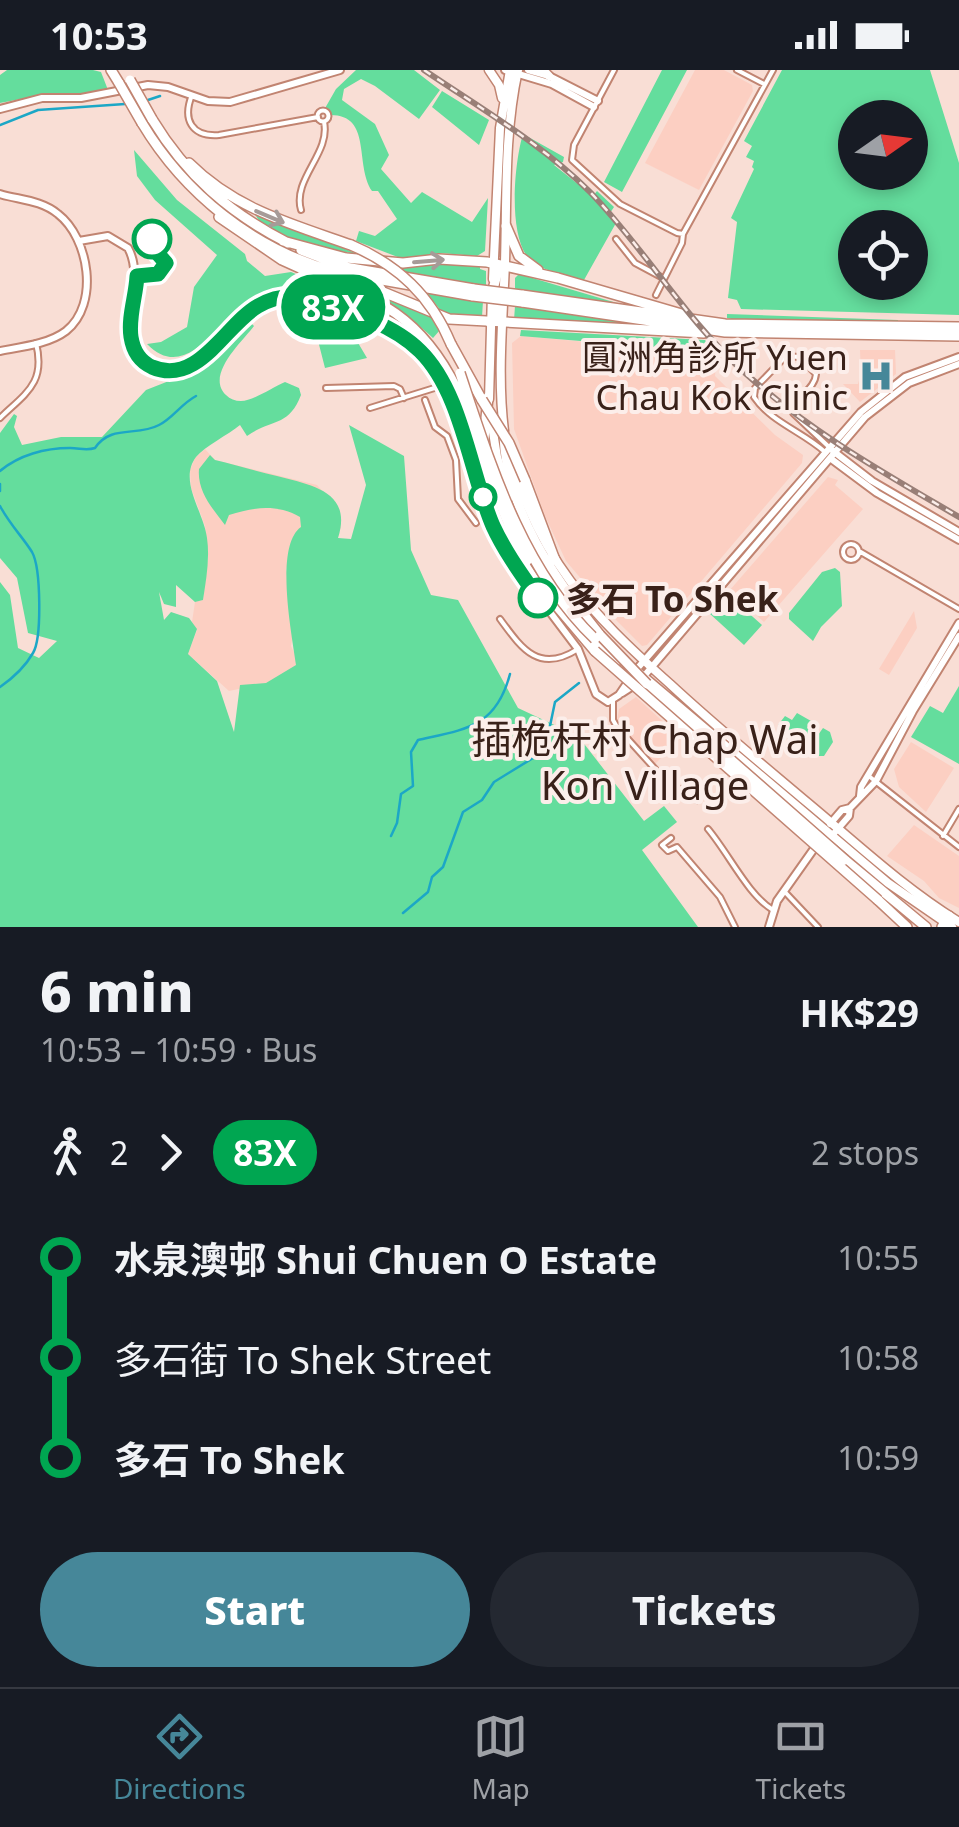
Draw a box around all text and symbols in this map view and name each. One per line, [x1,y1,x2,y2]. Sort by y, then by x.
text: 10:53 [50,9,148,61]
north arrow [838,100,928,190]
map controls [838,100,928,300]
one-way arrow [254,209,284,227]
button: locate [838,210,928,300]
unlabelled marker [133,220,171,258]
one-way arrow [413,251,445,270]
line badge: 83X [276,274,390,340]
text: 83X [301,284,365,331]
place label: 圓洲角診所 Yuen Chau Kok Clinic [582,333,848,420]
hospital icon: 圓洲角診所 Yuen Chau Kok Clinic [857,357,895,395]
unlabelled marker [470,484,496,510]
place label: 多石 To Shek [566,575,779,622]
marker: 多石 To Shek [519,579,557,617]
district label: 插桅杆村 Chap Wai Kon Village [472,711,819,812]
text: 6 min [40,953,194,1028]
text: HK$29 [799,986,919,1038]
text: 10:53 – 10:59 · Bus [40,1028,317,1071]
icon: walk [40,1125,95,1180]
icon: forward [143,1125,198,1180]
text: 83X [233,1129,297,1176]
text: 2 [110,1131,128,1174]
text: 2 stops [811,1131,919,1174]
text: 水泉澳邨 Shui Chuen O Estate [114,1233,657,1285]
text: 10:55 [837,1236,919,1279]
text: 多石街 To Shek Street [114,1333,491,1385]
text: 10:58 [837,1336,919,1379]
text: 多石 To Shek [114,1433,345,1485]
text: 10:59 [837,1436,919,1479]
button: Start [40,1552,470,1667]
button: Tickets [490,1552,919,1667]
tab: Directions [113,1709,246,1807]
tab: Map [472,1709,530,1807]
tab: Tickets [756,1709,846,1807]

